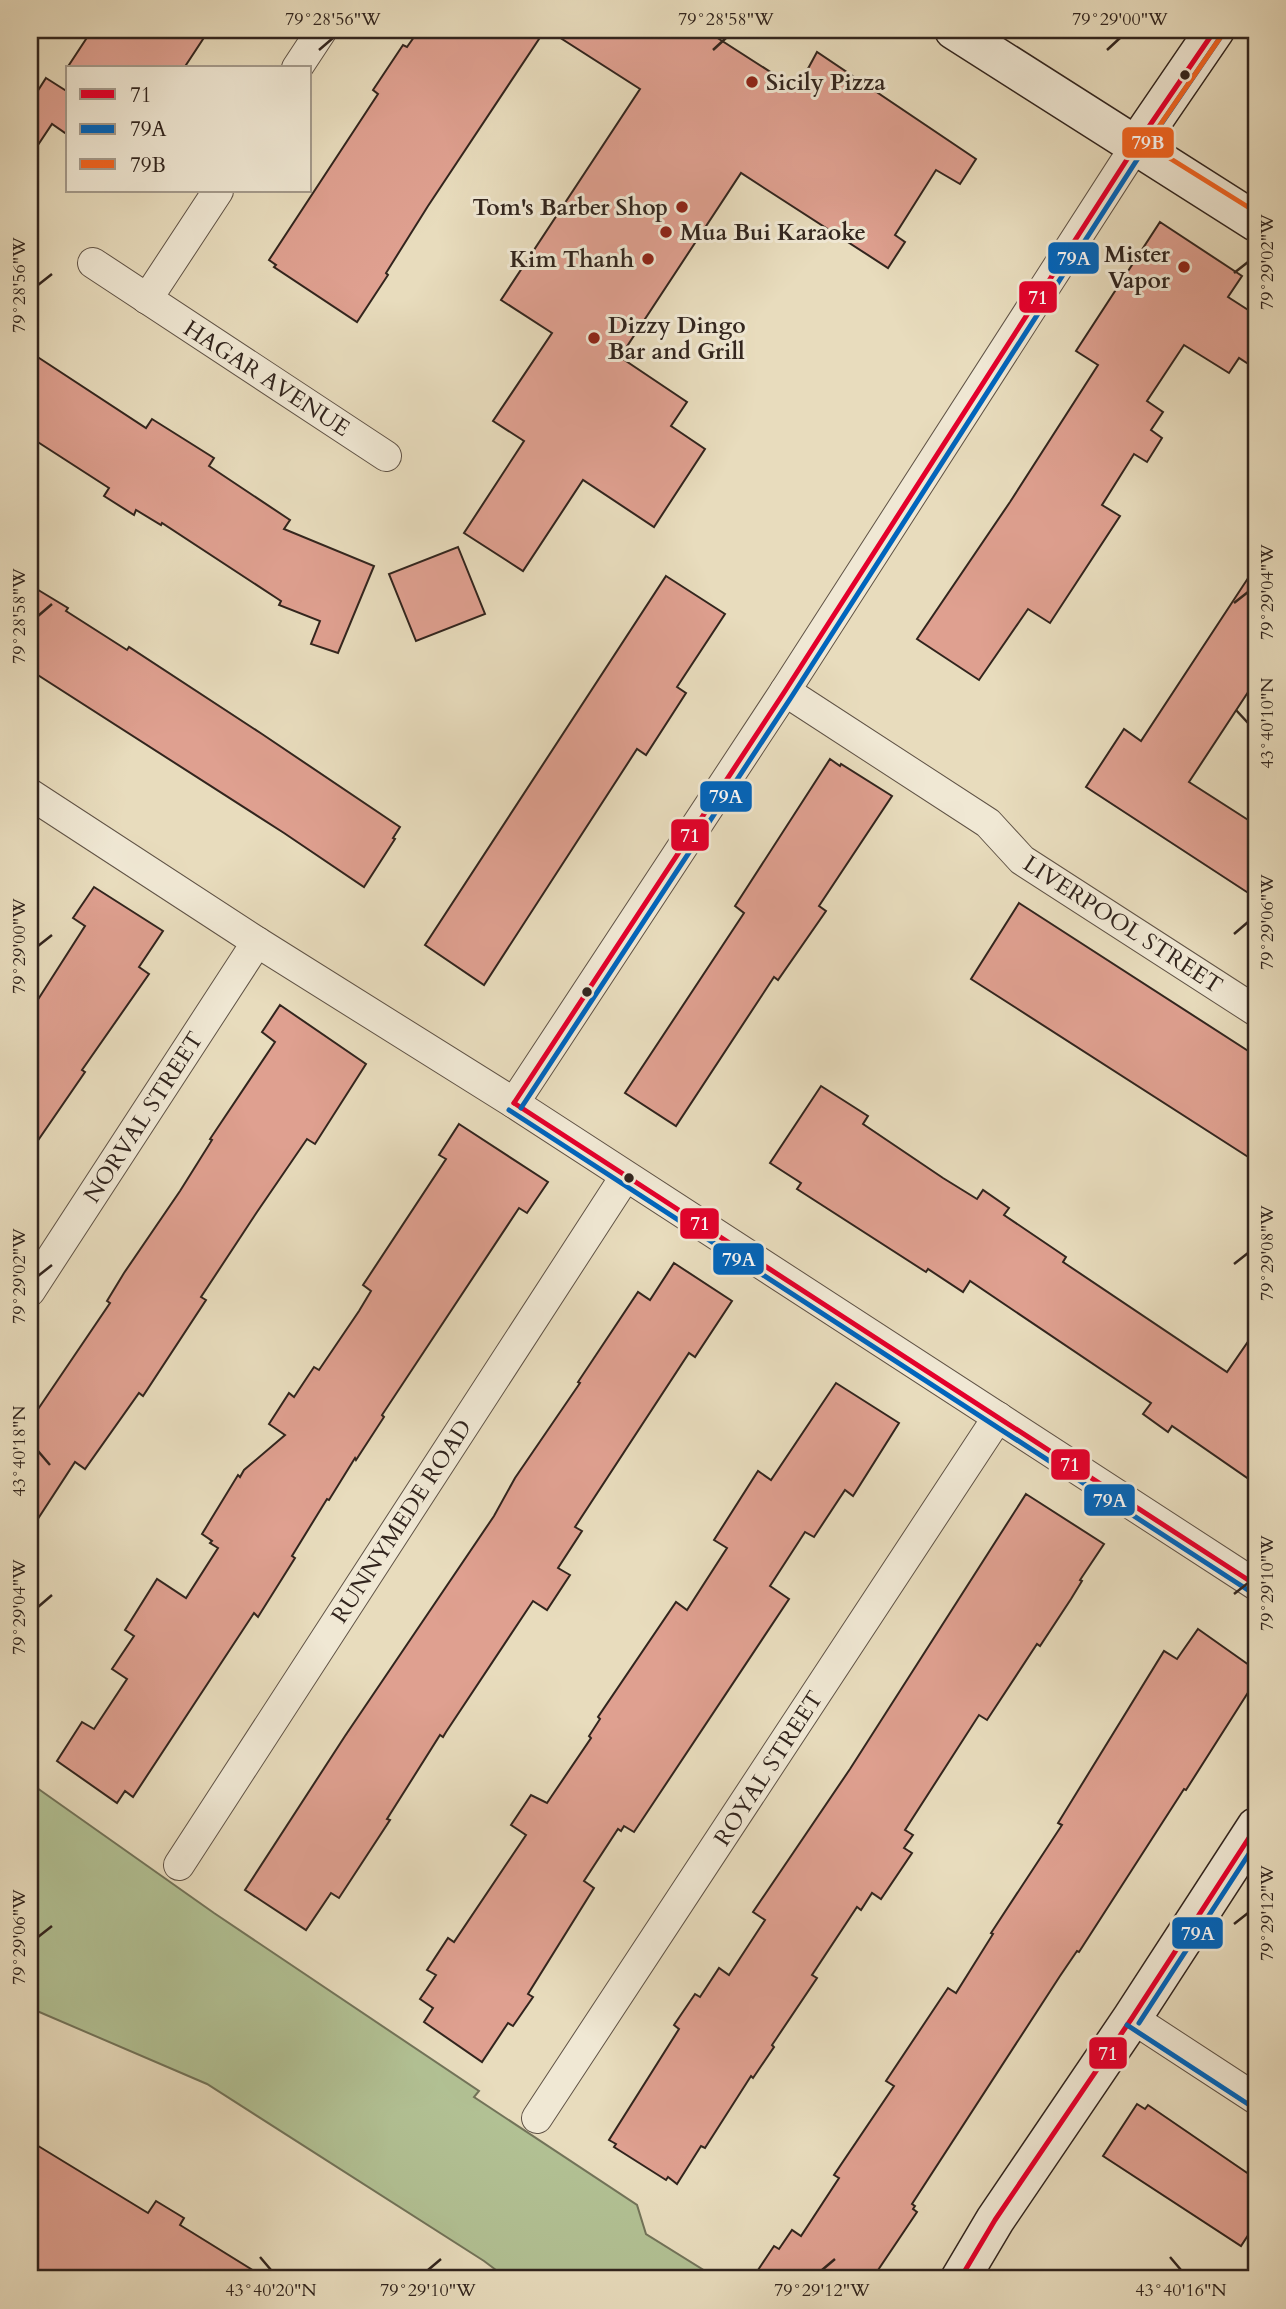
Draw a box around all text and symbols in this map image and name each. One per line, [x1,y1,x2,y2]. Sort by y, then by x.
text: 79°28'56"W [285,7,381,32]
text: 79°28'58"W [678,7,774,32]
text: 79°29'00"W [1072,7,1168,32]
legend [66,66,312,192]
place label: Sicily Pizza [766,67,886,98]
unlabelled marker [1178,68,1192,82]
marker: Sicily Pizza [744,74,760,90]
text: 71 [130,81,152,110]
text: 79A [130,115,167,144]
line badge: 79B [1121,126,1175,159]
text: 79B [1131,130,1165,156]
text: 79B [130,151,166,180]
place label: Tom's Barber Shop [472,192,668,223]
marker: Tom's Barber Shop [674,199,690,215]
text: 79°29'02"W [1255,214,1280,310]
place label: Mua Bui Karaoke [680,217,866,248]
marker: Mua Bui Karaoke [658,224,674,240]
text: 79°28'56"W [7,237,32,333]
place label: Mister Vapor [1104,239,1171,296]
line badge: 79A [1047,241,1100,275]
place label: Kim Thanh [509,244,634,275]
text: 79A [1057,246,1092,272]
marker: Kim Thanh [640,251,656,267]
marker: Mister Vapor [1176,259,1192,275]
line badge: 71 [1018,280,1058,314]
text: 71 [1028,285,1048,311]
place label: Dizzy Dingo Bar and Grill [608,310,746,367]
street label: HAGAR AVENUE [178,313,356,444]
marker: Dizzy Dingo Bar and Grill [586,330,602,346]
text: 79°29'04"W [1255,544,1280,640]
text: 79°28'58"W [7,568,32,664]
text: 43°40'10"N [1255,677,1280,769]
line badge: 79A [699,780,753,813]
text: 79A [709,784,744,810]
line badge: 71 [670,818,710,852]
text: 71 [680,823,700,849]
street label: LIVERPOOL STREET [1017,848,1228,1001]
text: 79°29'06"W [1255,874,1280,970]
text: 79°29'00"W [7,898,32,994]
unlabelled marker [580,985,594,999]
street label: NORVAL STREET [76,1026,211,1209]
unlabelled marker [622,1171,636,1185]
text: 79°29'08"W [1255,1205,1280,1301]
line badge: 71 [679,1207,720,1240]
text: 71 [690,1211,710,1237]
text: 79°29'02"W [7,1228,32,1324]
line badge: 79A [712,1242,765,1276]
text: 79A [722,1247,757,1273]
text: 43°40'18"N [7,1405,32,1497]
street label: RUNNYMEDE ROAD [324,1413,479,1629]
line badge: 71 [1050,1448,1091,1481]
text: 71 [1060,1452,1080,1478]
line badge: 79A [1083,1483,1136,1517]
text: 79A [1093,1488,1128,1514]
text: 79°29'10"W [1255,1535,1280,1631]
text: 79°29'04"W [7,1559,32,1655]
street label: ROYAL STREET [707,1685,830,1852]
text: 79°29'12"W [1255,1865,1280,1961]
text: 79°29'06"W [7,1889,32,1985]
line badge: 79A [1171,1916,1224,1950]
text: 79A [1181,1921,1216,1947]
line badge: 71 [1088,2036,1128,2070]
text: 71 [1098,2041,1118,2067]
text: 43°40'20"N [225,2278,317,2303]
text: 79°29'10"W [380,2278,476,2303]
text: 79°29'12"W [774,2278,870,2303]
text: 43°40'16"N [1135,2278,1227,2303]

